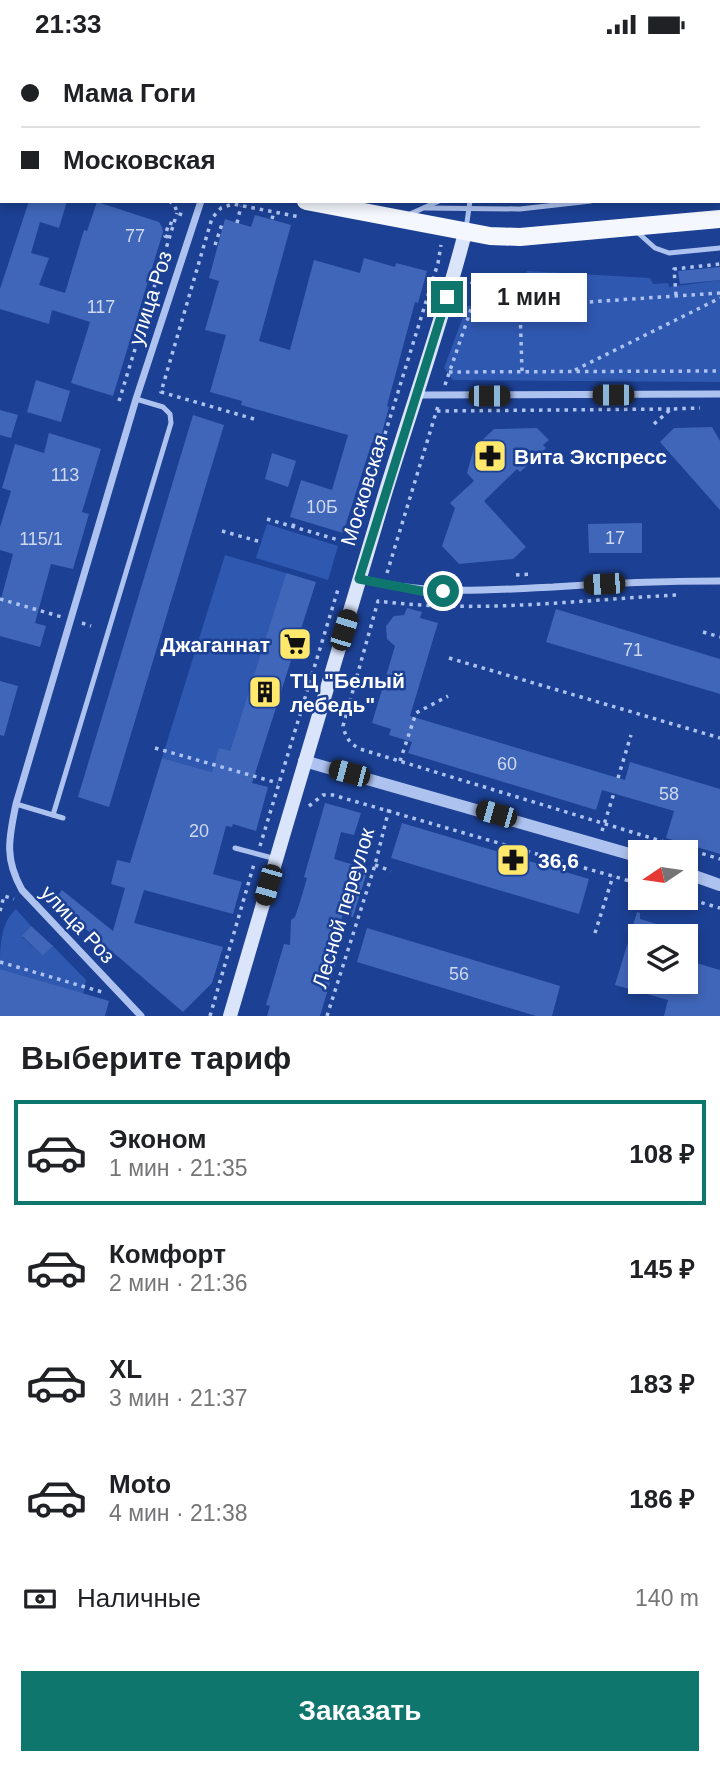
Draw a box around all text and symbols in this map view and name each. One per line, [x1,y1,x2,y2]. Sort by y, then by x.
text: 21:33 [35,9,102,39]
text: Мама Гоги [63,78,196,108]
text: Московская [63,145,216,175]
house number: 77 [125,226,145,246]
street label: улица Роз [124,248,176,348]
callout: 1 мин [472,273,587,321]
route end [431,281,463,313]
text: 1 мин [497,284,561,310]
house number: 117 [87,297,115,317]
car [593,385,635,406]
car [469,386,511,407]
street label: Московская [336,432,392,548]
pharmacy icon: Вита Экспресс [471,437,509,475]
place label: Вита Экспресс [514,445,667,468]
house number: 113 [51,465,79,485]
house number: 10Б [306,497,338,517]
house number: 17 [605,528,625,548]
house number: 115/1 [19,529,63,549]
car [583,572,626,596]
route start [427,575,459,607]
car [328,607,361,653]
supermarket icon: Джаганнат [276,625,314,663]
place label: Джаганнат [160,633,270,656]
house number: 71 [623,640,643,660]
place label: ТЦ "Белый лебедь" [290,669,405,716]
building icon: ТЦ "Белый лебедь" [246,673,284,711]
house number: 60 [497,754,517,774]
car [326,757,373,789]
house number: 58 [659,784,679,804]
car [473,798,520,830]
house number: 20 [189,821,209,841]
street label: Лесной переулок [308,824,379,991]
north arrow [628,840,698,910]
map controls [628,840,698,994]
pharmacy icon: 36,6 [494,841,532,879]
place label: 36,6 [538,849,579,872]
car [253,862,284,908]
street label: улица Роз [36,880,120,968]
button: layers [628,924,698,994]
house number: 56 [449,964,469,984]
text: Выберите тариф [21,1040,291,1076]
icon: car [25,1121,88,1184]
text: Эконом [109,1124,207,1154]
text: 108 ₽ [629,1139,695,1169]
text: 1 мин · 21:35 [109,1155,248,1181]
icon: car [25,1236,88,1299]
text: Комфорт [109,1239,226,1269]
text: 145 ₽ [629,1254,695,1284]
text: 2 мин · 21:36 [109,1270,248,1296]
icon: car [25,1351,88,1414]
text: XL [109,1354,142,1384]
text: 183 ₽ [629,1369,695,1399]
text: 3 мин · 21:37 [109,1385,248,1411]
icon: car [25,1466,88,1529]
text: Moto [109,1469,171,1499]
text: 186 ₽ [629,1484,695,1514]
text: 4 мин · 21:38 [109,1500,248,1526]
icon: cash [21,1580,59,1618]
text: Наличные [77,1583,201,1613]
text: 140 m [635,1585,699,1611]
button: Заказать [21,1671,699,1751]

